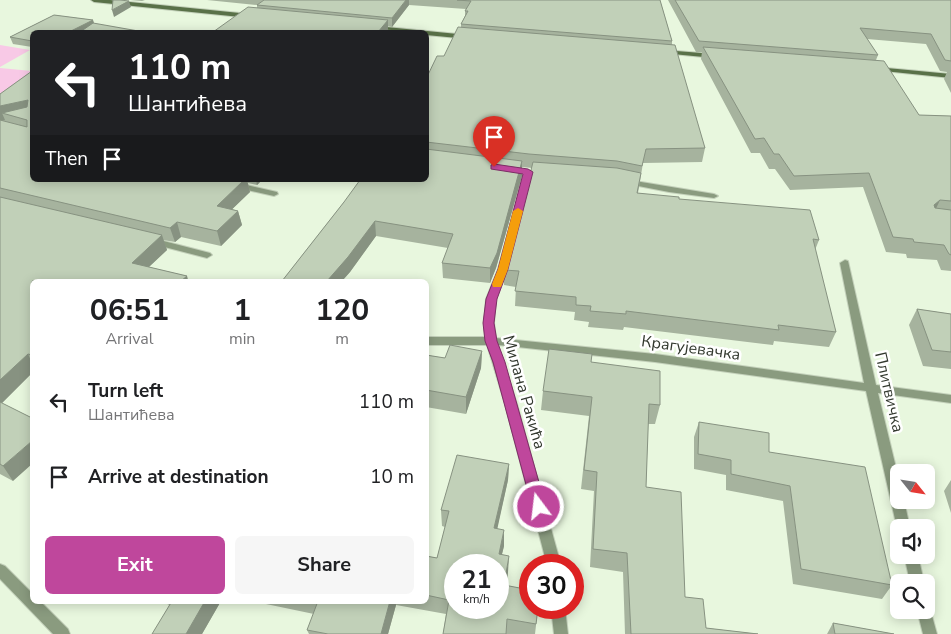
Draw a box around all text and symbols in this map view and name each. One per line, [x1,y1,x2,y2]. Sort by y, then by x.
text: 110 m [128,44,231,91]
icon: left [45,50,110,115]
text: Шантићева [128,89,247,119]
pin [473,116,515,167]
icon: arrive [480,123,508,151]
icon: arrive [98,145,126,173]
text: Then [45,146,88,172]
text: 06:51 [90,290,169,331]
text: 1 [233,290,251,331]
text: 120 [315,290,369,331]
text: Arrival [105,328,154,350]
text: min [229,328,255,350]
text: m [335,328,349,350]
street label: Крагујевачка [640,330,742,366]
street label: Милана Ракића [497,333,551,452]
street label: Плитвичка [869,350,909,435]
text: Turn left [88,378,163,404]
icon: left [45,388,73,416]
text: 110 m [359,389,414,415]
text: Шантићева [88,404,175,426]
icon: arrive [45,463,73,491]
text: Arrive at destination [88,464,269,490]
text: 10 m [370,464,414,490]
north arrow [890,464,935,509]
map controls [890,464,935,619]
position arrow [512,480,564,532]
button: sound [890,519,935,564]
button: Exit [45,536,225,594]
button: Share [235,536,414,594]
speed limit sign: 30 [519,554,584,619]
text: 21 [461,563,492,597]
button: search [890,574,935,619]
text: km/h [463,591,490,607]

